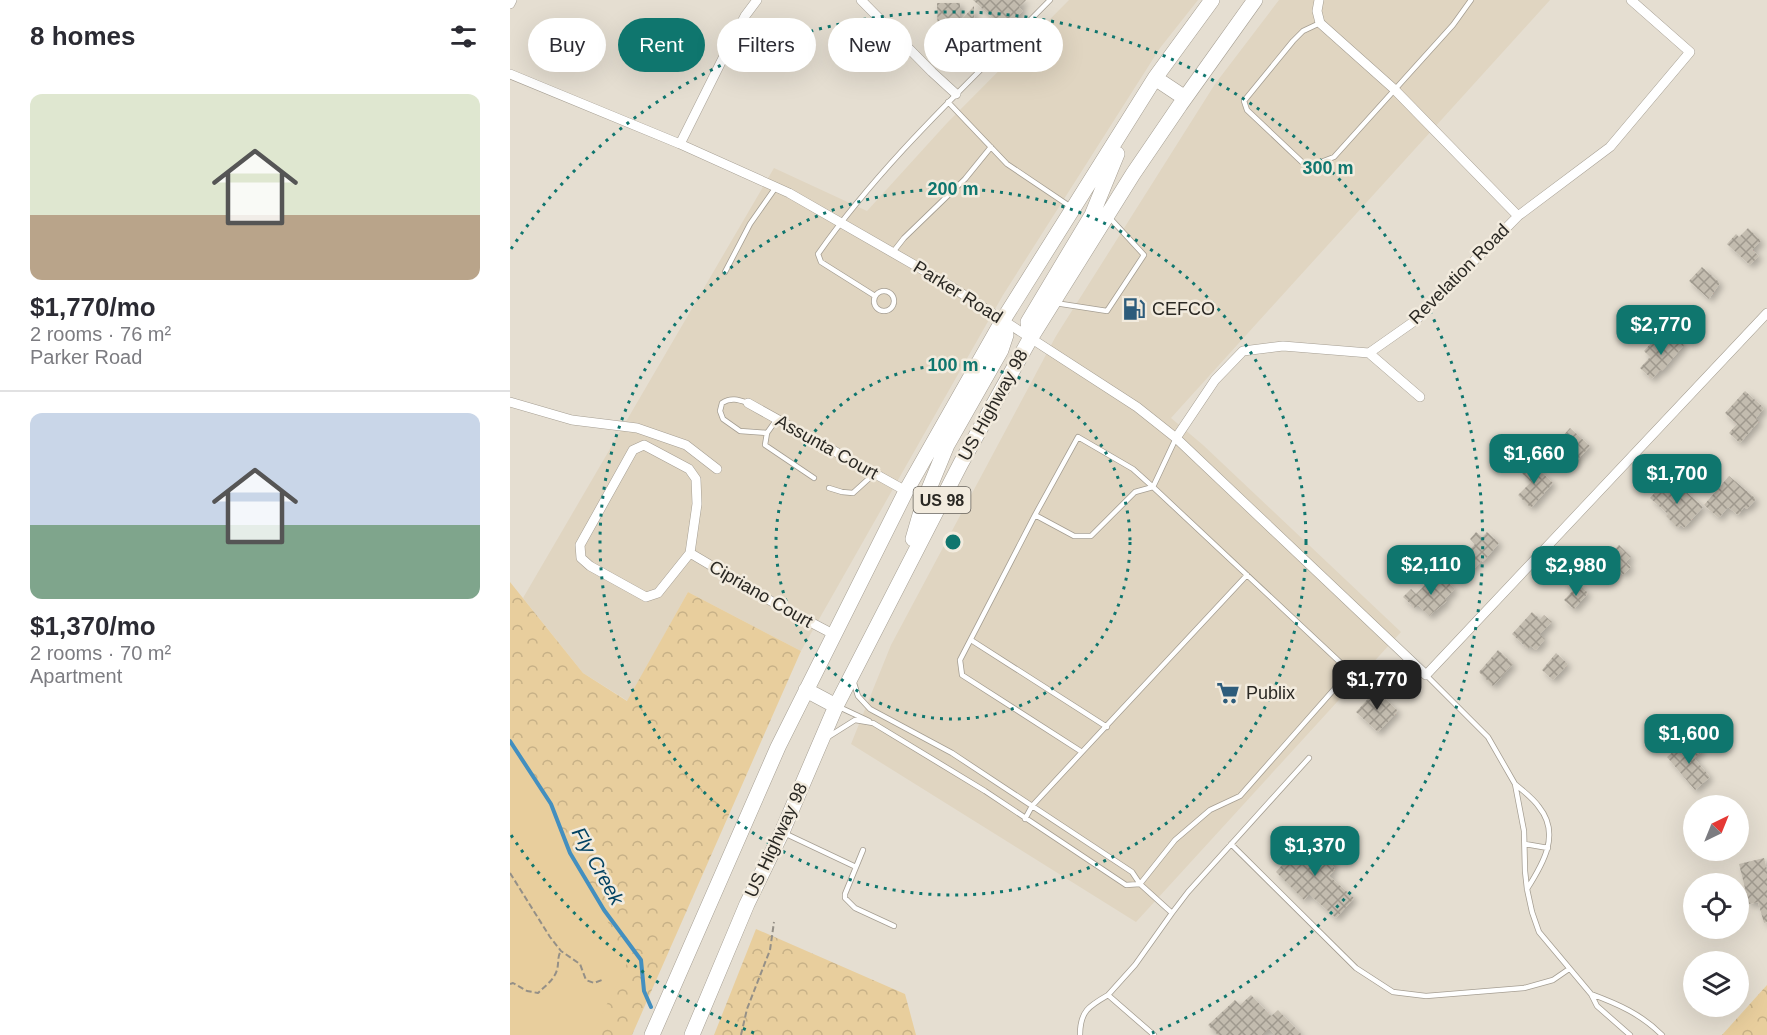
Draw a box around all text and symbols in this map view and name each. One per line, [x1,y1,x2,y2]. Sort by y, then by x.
chip: Buy [528,18,606,72]
chip: Rent [618,18,705,72]
chip: Filters [717,18,816,72]
chip: New [828,18,912,72]
chip: Apartment [924,18,1063,72]
icon: filters [447,20,480,53]
text: 8 homes [30,21,136,51]
icon: home [201,133,309,241]
text: 300 m [1302,158,1354,178]
text: 200 m [927,179,979,199]
street label: Revelation Road [1405,220,1513,328]
street label: Parker Road [910,257,1006,327]
text: $1,770/mo [30,292,156,322]
fuel station icon: CEFCO [1121,296,1147,322]
place label: CEFCO [1152,299,1215,319]
pin: $2,770 [1612,305,1710,356]
text: $2,770 [1630,313,1692,335]
text: 2 rooms · 76 m² [30,323,171,345]
text: Parker Road [30,346,142,368]
street label: US Highway 98 [954,346,1032,464]
text: 100 m [927,355,979,375]
street label: Assunta Court [772,411,882,483]
pin: $1,660 [1485,434,1583,485]
text: $1,660 [1503,442,1565,464]
icon: home [201,452,309,560]
pin: $1,700 [1628,454,1726,505]
text: $1,700 [1646,462,1708,484]
road number: US 98 [914,487,970,513]
centre of rings [943,532,963,552]
pin: $2,110 [1382,545,1480,596]
pin: $2,980 [1527,546,1625,597]
text: $2,110 [1401,553,1461,575]
text: $2,980 [1545,554,1607,576]
street label: Cipriano Court [706,556,816,632]
text: $1,370/mo [30,611,156,641]
text: 2 rooms · 70 m² [30,642,171,664]
pin: $1,770 [1328,660,1426,711]
text: Apartment [30,665,122,687]
text: $1,770 [1346,668,1408,690]
supermarket icon: Publix [1215,680,1241,706]
place label: Publix [1246,683,1295,703]
pin: $1,600 [1640,714,1738,765]
text: $1,600 [1658,722,1720,744]
street label: US Highway 98 [741,780,811,900]
north arrow [1683,795,1749,861]
map controls [1683,795,1749,1017]
water label: Fly Creek [568,823,629,910]
pin: $1,370 [1266,826,1364,877]
text: $1,370 [1284,834,1346,856]
button: locate [1683,873,1749,939]
button: layers [1683,951,1749,1017]

